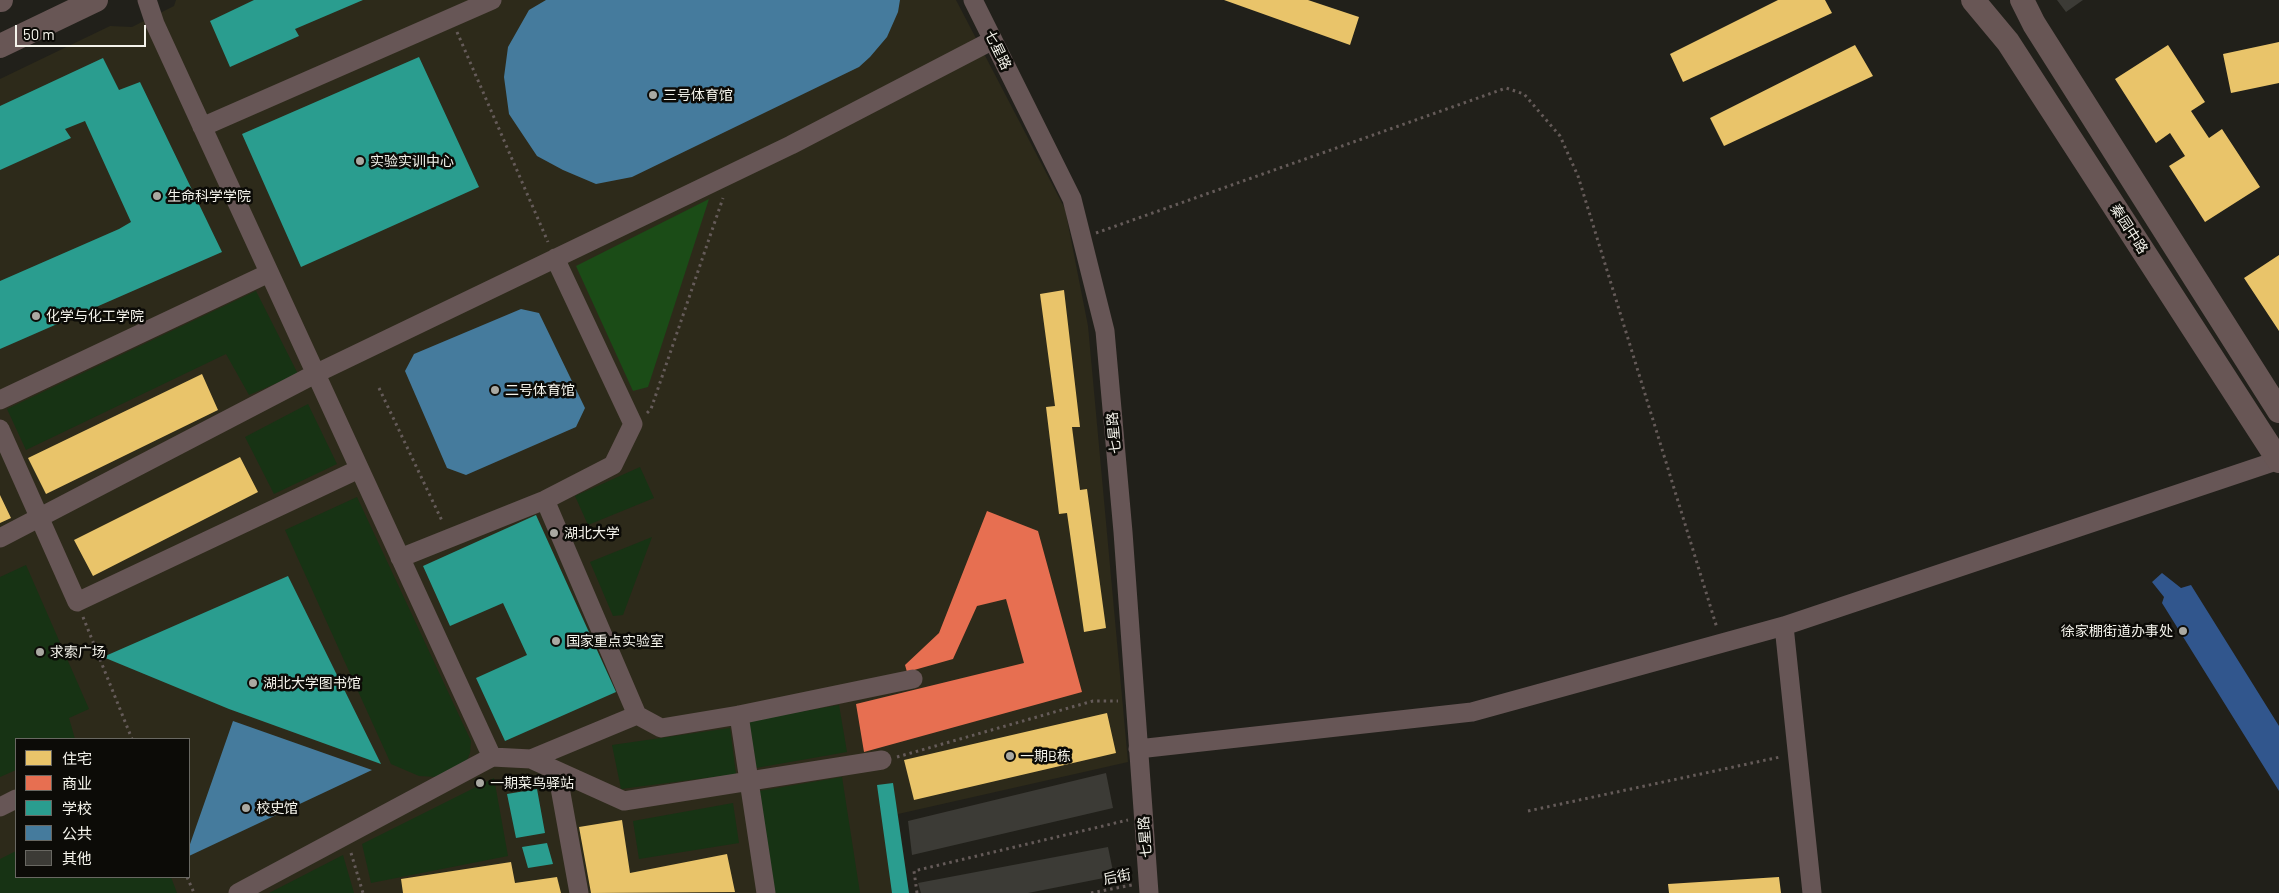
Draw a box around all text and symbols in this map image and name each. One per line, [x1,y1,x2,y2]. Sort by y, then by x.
scale bar [18,15,149,47]
text: 50 m [23,25,55,43]
street label: 七星路 [981,27,1015,73]
place label: 三号体育馆 [663,87,733,103]
marker: 三号体育馆 [647,89,659,101]
place label: 实验实训中心 [370,153,454,169]
marker: 实验实训中心 [354,155,366,167]
place label: 生命科学学院 [167,188,251,204]
marker: 生命科学学院 [151,190,163,202]
street label: 秦园中路 [2107,201,2151,257]
place label: 化学与化工学院 [46,308,144,324]
marker: 化学与化工学院 [30,310,42,322]
place label: 二号体育馆 [505,382,575,398]
marker: 二号体育馆 [489,384,501,396]
street label: 七星路 [1104,411,1124,455]
place label: 湖北大学 [564,525,620,541]
marker: 湖北大学 [548,527,560,539]
place label: 徐家棚街道办事处 [2061,623,2173,639]
marker: 徐家棚街道办事处 [2177,625,2189,637]
place label: 国家重点实验室 [566,633,664,649]
marker: 国家重点实验室 [550,635,562,647]
place label: 求索广场 [50,644,106,660]
marker: 求索广场 [34,646,46,658]
place label: 湖北大学图书馆 [263,675,361,691]
marker: 湖北大学图书馆 [247,677,259,689]
legend [15,738,190,878]
place label: 一期B栋 [1020,748,1071,764]
text: 住宅 [62,749,92,767]
marker: 一期B栋 [1004,750,1016,762]
text: 商业 [62,774,92,792]
place label: 一期菜鸟驿站 [490,775,574,791]
marker: 一期菜鸟驿站 [474,777,486,789]
text: 学校 [62,799,92,817]
place label: 校史馆 [256,800,298,816]
marker: 校史馆 [240,802,252,814]
street label: 七星路 [1135,815,1155,859]
text: 公共 [62,824,92,842]
text: 其他 [62,849,92,867]
street label: 后街 [1102,866,1132,888]

